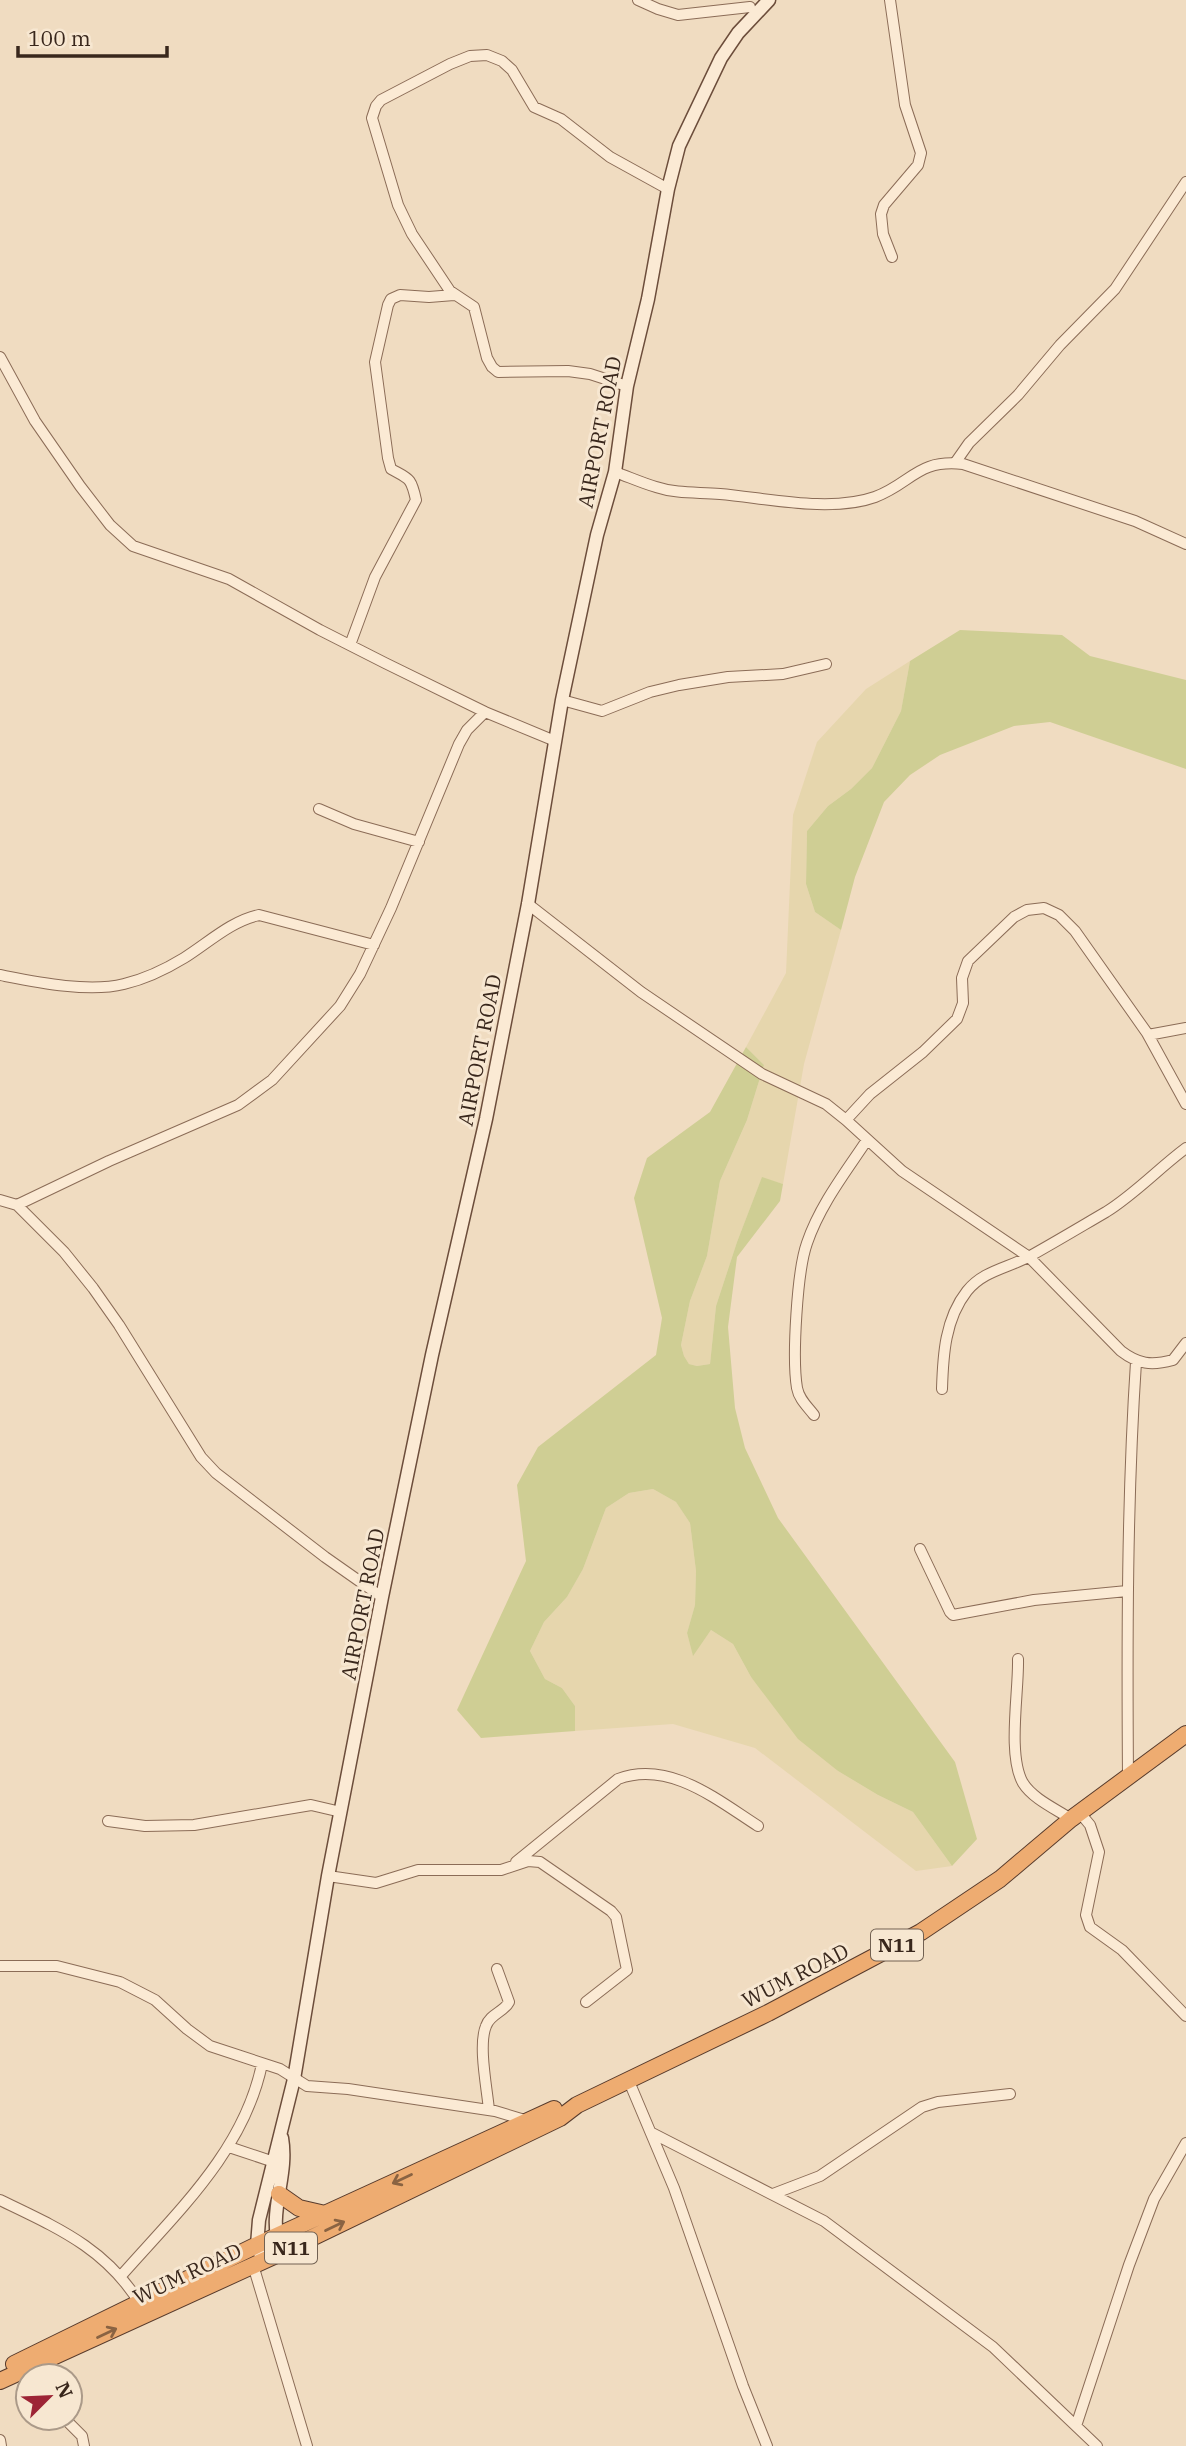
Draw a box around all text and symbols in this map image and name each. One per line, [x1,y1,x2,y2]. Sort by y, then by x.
scale bar [18,14,166,58]
text: 100 m [28,24,91,52]
street label: AIRPORT ROAD [571,354,627,510]
street label: AIRPORT ROAD [451,972,507,1128]
street label: AIRPORT ROAD [334,1526,390,1682]
road number: N11 [871,1929,923,1960]
street label: WUM ROAD [737,1936,853,2014]
one-way arrow [392,2173,413,2186]
one-way arrow [324,2219,345,2233]
road number: N11 [265,2232,317,2264]
street label: WUM ROAD [128,2236,246,2310]
one-way arrow [96,2326,117,2339]
north arrow [14,2362,84,2432]
text: N [51,2378,79,2402]

